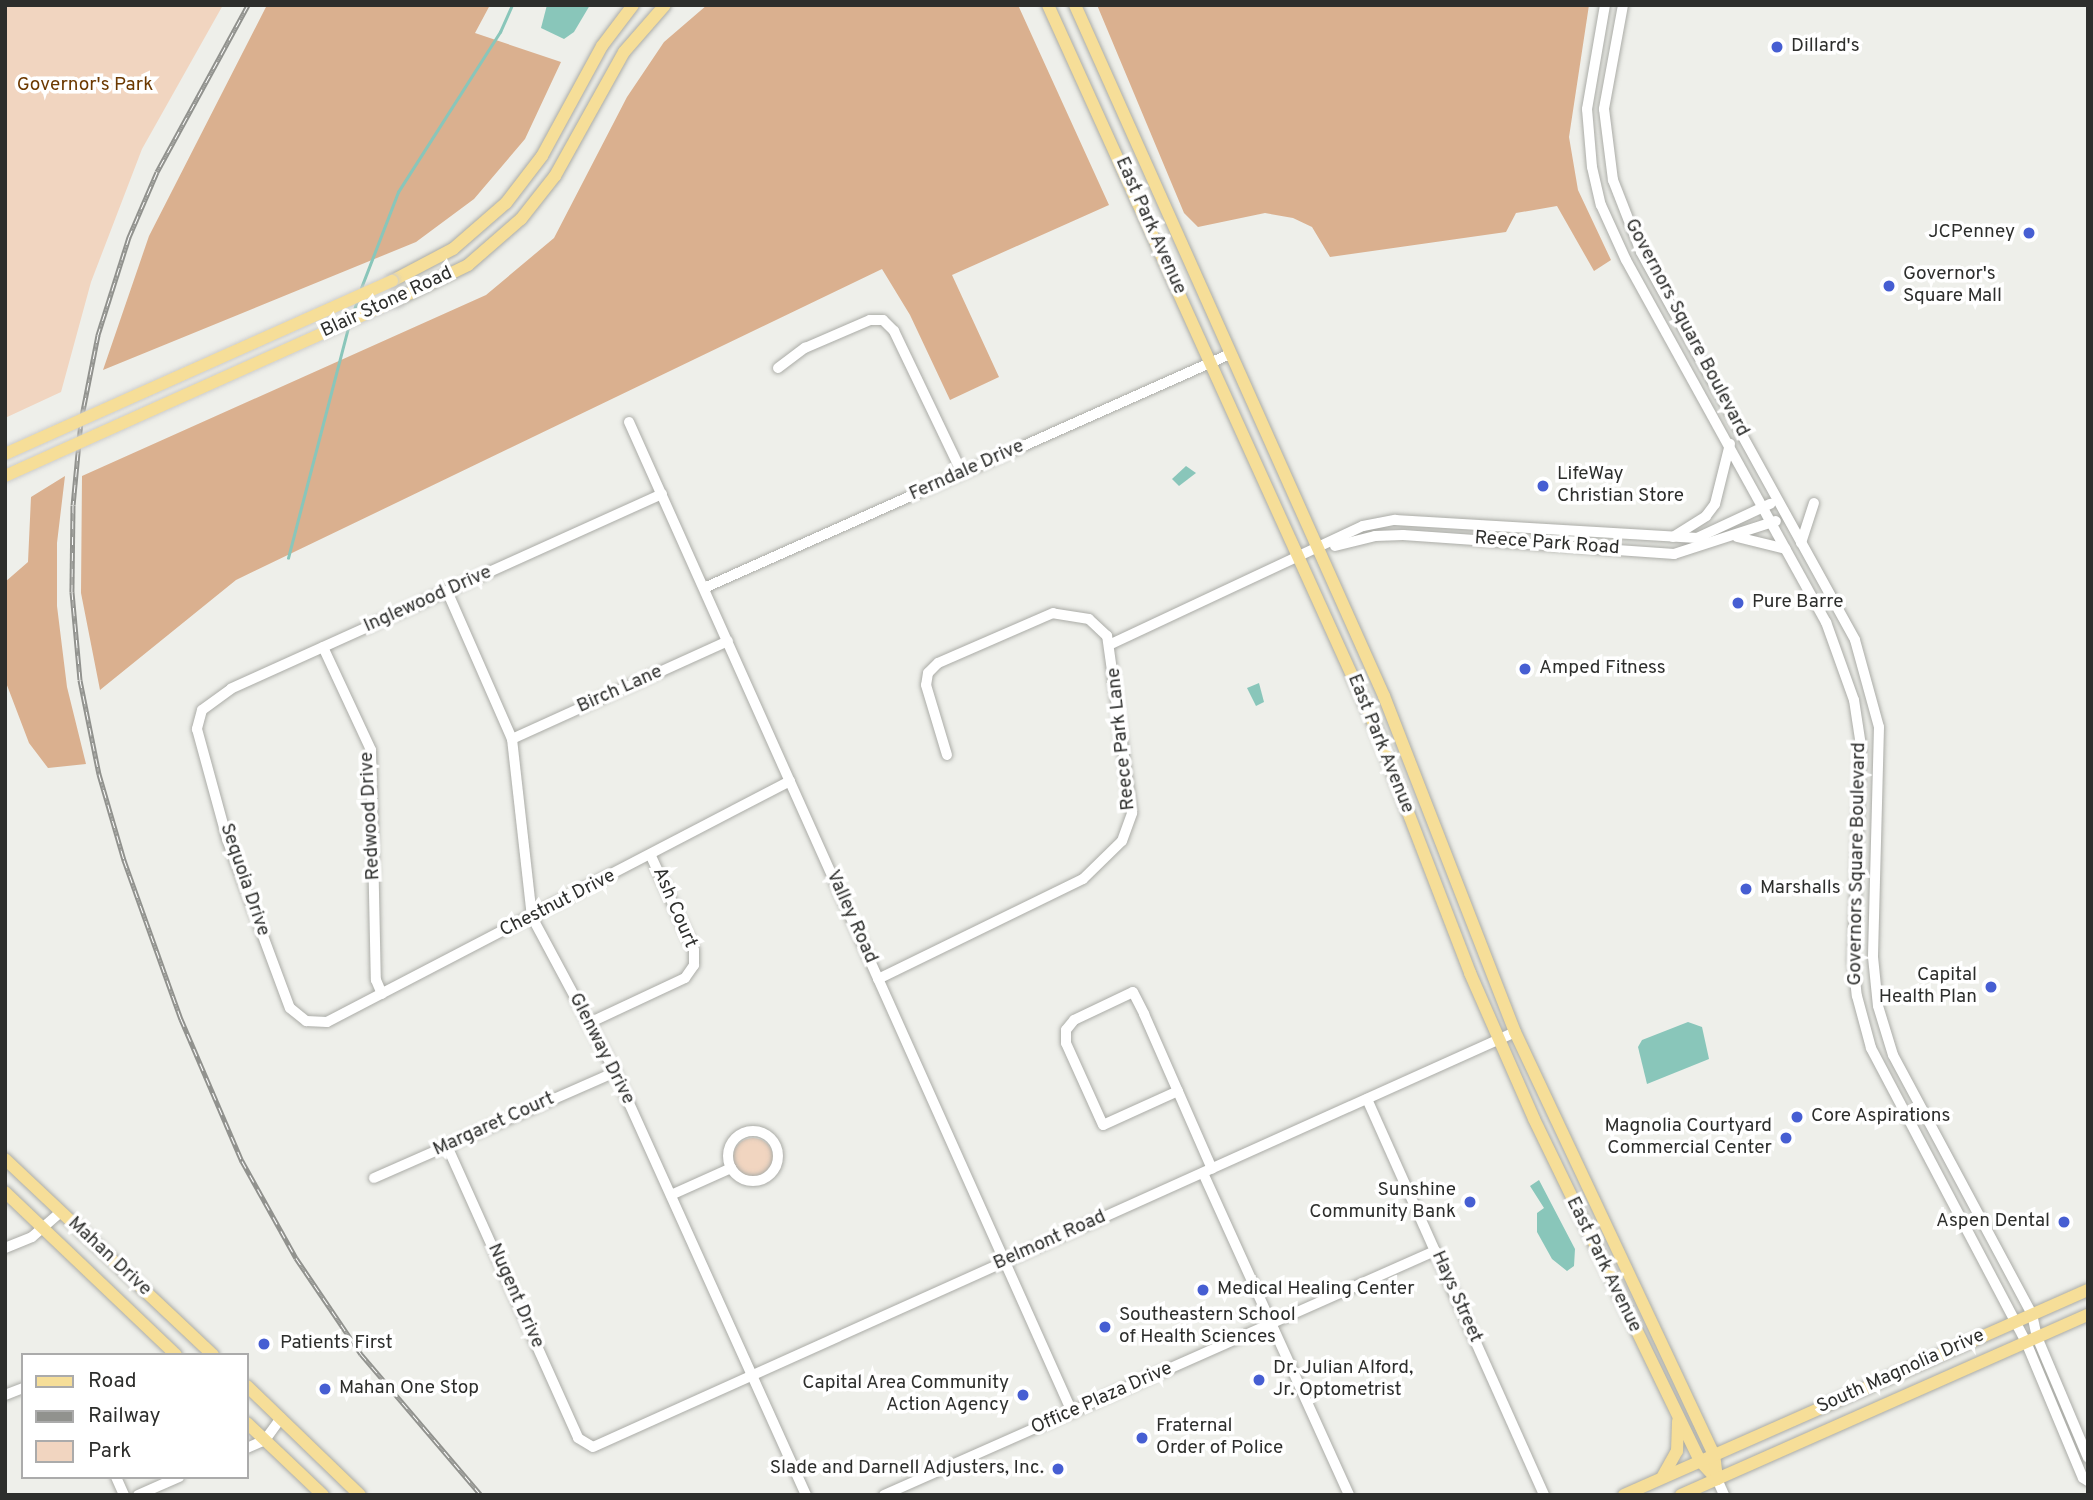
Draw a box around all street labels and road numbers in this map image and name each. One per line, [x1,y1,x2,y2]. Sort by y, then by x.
street label: East Park Avenue [1109,153,1191,299]
street label: Governors Square Boulevard [1619,215,1753,441]
street label: Blair Stone Road [318,263,456,343]
street label: Ferndale Drive [906,436,1028,506]
street label: Reece Park Road [1474,528,1620,560]
street label: Inglewood Drive [361,562,495,638]
street label: Birch Lane [574,661,666,719]
street label: Reece Park Lane [1103,667,1141,811]
street label: East Park Avenue [1342,671,1418,817]
street label: Governors Square Boulevard [1844,742,1872,986]
street label: Redwood Drive [356,751,386,881]
street label: Sequoia Drive [214,821,274,939]
street label: Ash Court [647,864,701,952]
street label: Chestnut Drive [496,865,620,943]
street label: Valley Road [820,867,882,967]
street label: Glenway Drive [563,990,639,1108]
street label: Margaret Court [430,1088,558,1162]
street label: East Park Avenue [1560,1193,1646,1337]
street label: Belmont Road [990,1206,1110,1276]
street label: Mahan Drive [62,1213,156,1301]
street label: Nugent Drive [482,1240,548,1352]
street label: Hays Street [1426,1248,1486,1346]
street label: South Magnolia Drive [1814,1325,1988,1419]
street label: Office Plaza Drive [1028,1358,1176,1440]

